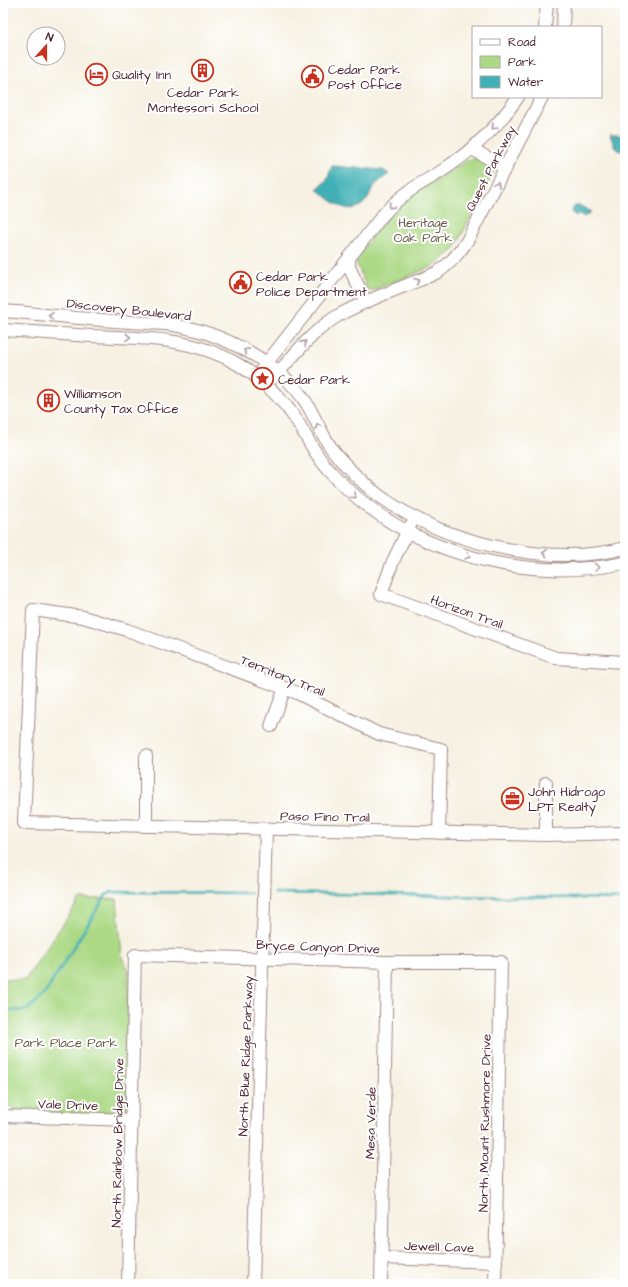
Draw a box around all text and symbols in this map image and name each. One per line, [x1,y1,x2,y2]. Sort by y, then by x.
north arrow [26,26,66,66]
legend [472,26,602,98]
text: N [43,29,55,45]
text: Road [508,34,536,51]
text: Park [508,54,536,71]
building icon: Cedar Park Montessori School [190,57,216,83]
hotel icon: Quality Inn [84,61,110,87]
place label: Cedar Park Post Office [328,61,402,94]
public building icon: Cedar Park Post Office [299,63,325,89]
place label: Quality Inn [112,66,172,85]
text: Water [508,74,544,91]
place label: Cedar Park Montessori School [147,84,259,117]
street label: Quest Parkway [461,122,521,215]
one-way arrow [492,123,499,130]
one-way arrow [493,181,500,188]
one-way arrow [389,202,396,209]
park label: Heritage Oak Park [394,214,452,247]
place label: Cedar Park Police Department [256,268,367,301]
public building icon: Cedar Park Police Department [227,270,253,296]
one-way arrow [413,278,421,286]
street label: Discovery Boulevard [66,295,192,327]
one-way arrow [48,311,54,320]
one-way arrow [125,333,131,342]
one-way arrow [300,340,307,348]
one-way arrow [243,348,250,355]
place icon: Cedar Park [250,366,276,392]
place label: Cedar Park [278,371,350,389]
place label: Williamson County Tax Office [64,385,179,419]
building icon: Williamson County Tax Office [36,387,62,413]
one-way arrow [316,423,323,430]
one-way arrow [350,491,357,498]
one-way arrow [542,549,548,558]
one-way arrow [465,551,472,560]
one-way arrow [594,563,600,572]
street label: Horizon Trail [428,591,505,633]
street label: Territory Trail [237,651,327,702]
place label: John Hidrogo LPT Realty [528,783,606,817]
office icon: John Hidrogo LPT Realty [499,785,525,811]
street label: Paso Fino Trail [280,807,370,827]
street label: Bryce Canyon Drive [256,936,380,959]
street label: North Blue Ridge Parkway [234,975,259,1137]
park label: Park Place Park [15,1034,117,1052]
street label: North Mount Rushmore Drive [474,1034,496,1212]
street label: North Rainbow Bridge Drive [108,1058,129,1228]
street label: Mesa Verde [361,1087,381,1159]
street label: Vale Drive [37,1095,98,1115]
street label: Jewell Cave [403,1237,474,1257]

